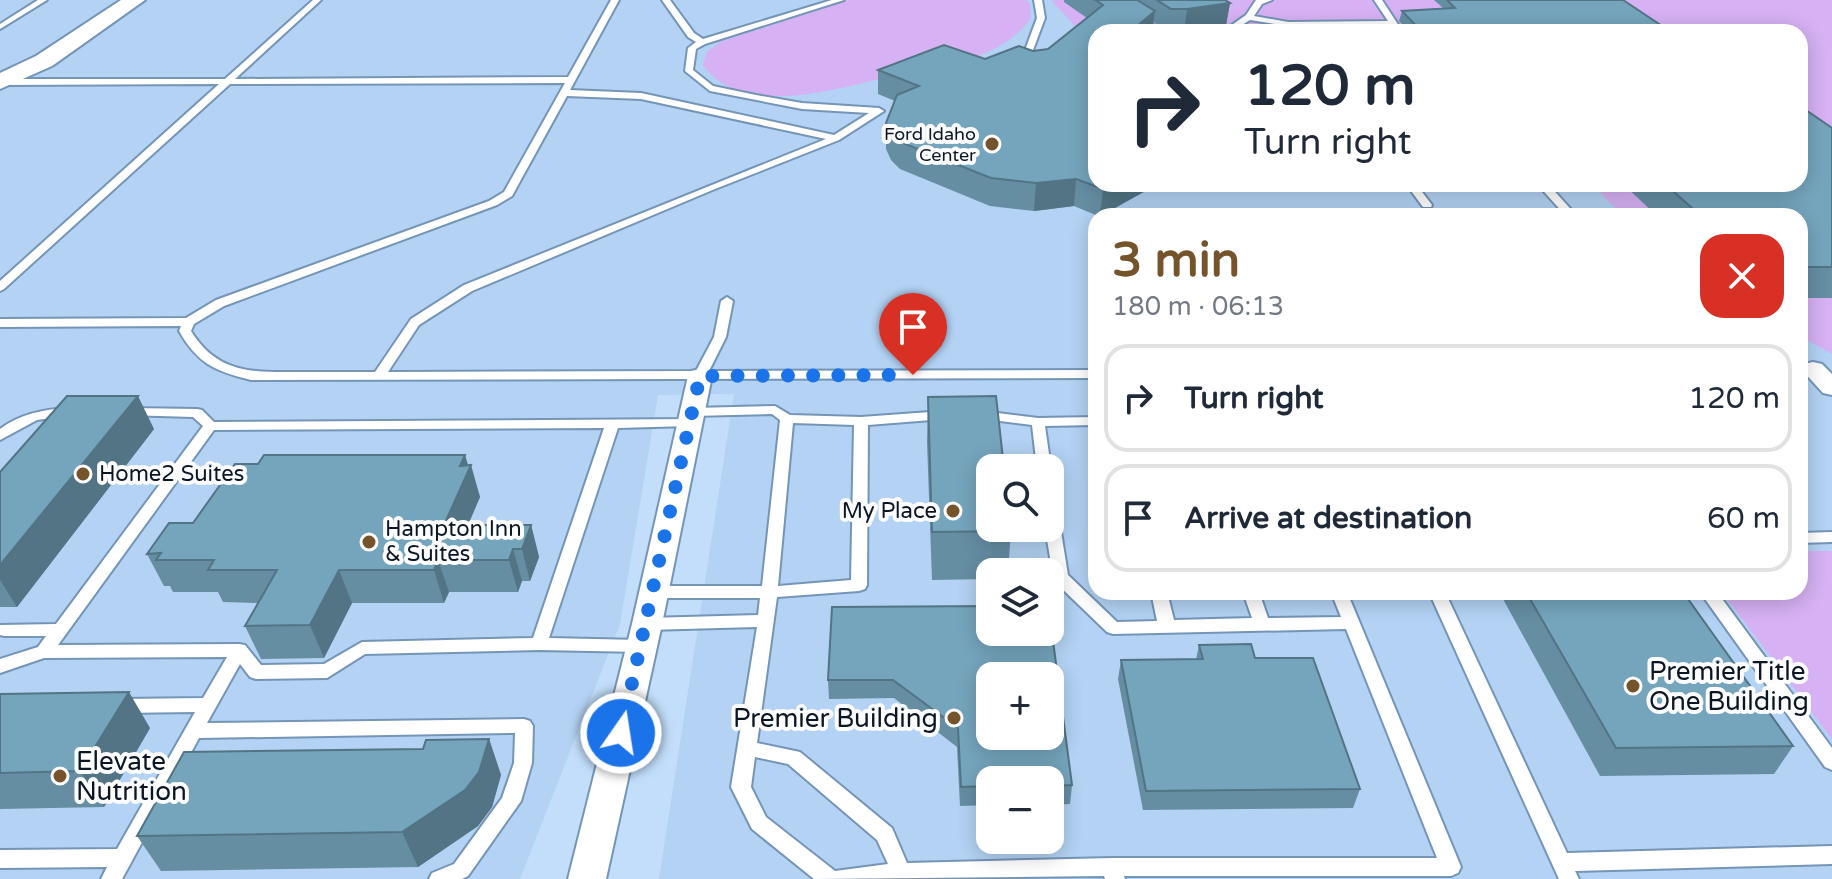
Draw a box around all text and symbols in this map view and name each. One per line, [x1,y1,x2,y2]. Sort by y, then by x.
text: 120 m [1244,53,1415,120]
icon: right [1112,56,1216,160]
text: Turn right [1244,121,1411,164]
place label: Ford Idaho Center [884,123,976,166]
marker: Ford Idaho Center [983,135,1001,153]
text: 3 min [1112,232,1240,290]
button: close [1700,234,1784,318]
text: 180 m · 06:13 [1112,291,1284,322]
pin [879,293,947,375]
icon: arrive [891,305,935,349]
icon: right [1116,376,1160,420]
text: Turn right [1184,380,1324,417]
text: 120 m [1688,380,1780,417]
map controls [976,454,1064,854]
button: search [976,454,1064,542]
place label: Home2 Suites [99,461,244,487]
marker: Home2 Suites [74,465,92,483]
icon: arrive [1116,496,1160,540]
place label: My Place [842,498,937,524]
text: Arrive at destination [1184,500,1472,537]
text: 60 m [1707,500,1780,537]
marker: My Place [944,502,962,520]
place label: Hampton Inn & Suites [385,516,522,567]
marker: Hampton Inn & Suites [360,533,378,551]
button: layers [976,558,1064,646]
place label: Premier Title One Building [1649,656,1809,717]
button: + [976,662,1064,750]
marker: Premier Title One Building [1624,677,1642,695]
position arrow [579,691,663,775]
place label: Premier Building [733,703,938,734]
marker: Premier Building [945,709,963,727]
place label: Elevate Nutrition [76,746,187,807]
button: − [976,766,1064,854]
marker: Elevate Nutrition [51,767,69,785]

